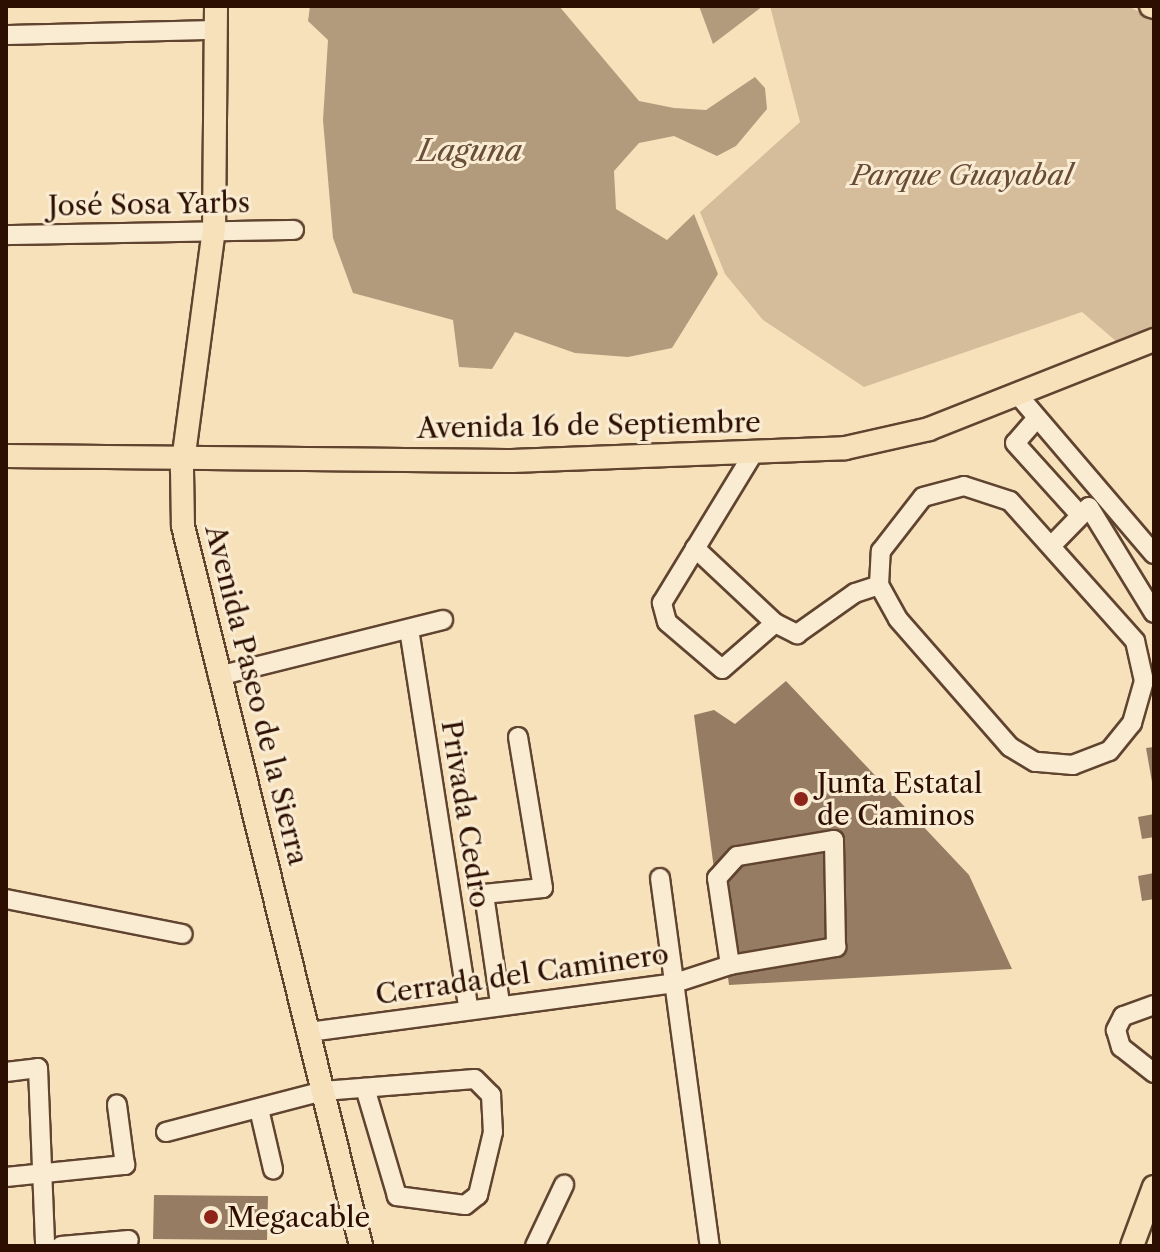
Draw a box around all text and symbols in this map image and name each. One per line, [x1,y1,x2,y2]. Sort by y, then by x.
water label: Laguna [418,133,522,169]
park label: Parque Guayabal [851,158,1073,192]
street label: José Sosa Yarbs [47,185,251,223]
street label: Avenida 16 de Septiembre [417,405,761,445]
street label: Avenida Paseo de la Sierra [198,521,316,869]
street label: Privada Cedro [435,718,497,910]
place label: Junta Estatal de Caminos [817,766,983,832]
marker: Junta Estatal de Caminos [792,790,810,808]
street label: Cerrada del Caminero [373,937,671,1011]
place label: Megacable [227,1200,370,1234]
marker: Megacable [202,1208,220,1226]

